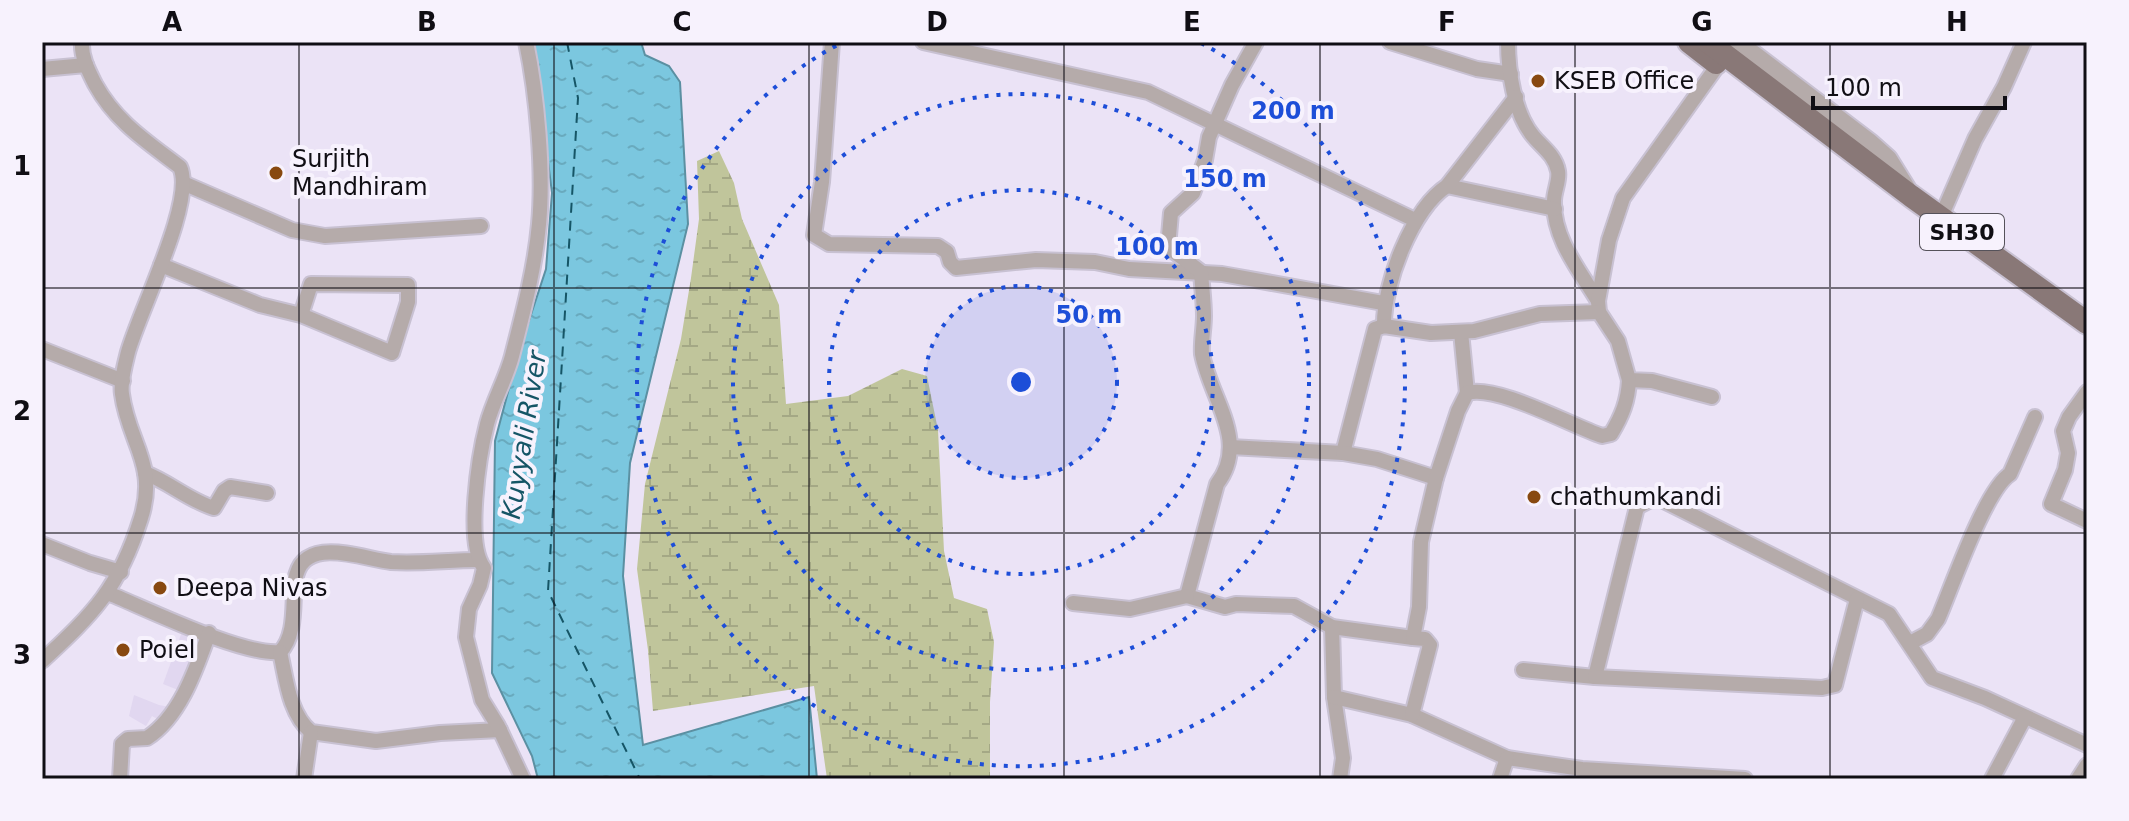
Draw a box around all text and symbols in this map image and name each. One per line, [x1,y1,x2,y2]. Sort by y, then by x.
text: A [162,7,182,37]
text: B [417,7,437,37]
text: C [672,7,692,37]
text: D [926,7,948,37]
text: E [1183,7,1201,37]
text: F [1438,7,1456,37]
text: G [1691,7,1713,37]
text: H [1946,7,1968,37]
scale bar [1813,60,2005,110]
place label: KSEB Office [1554,67,1694,95]
marker: KSEB Office [1529,72,1547,90]
text: 100 m [1825,74,1902,102]
text: 200 m [1251,97,1335,125]
place label: Surjith Mandhiram [292,145,428,201]
text: 1 [13,151,31,181]
marker: Surjith Mandhiram [267,164,285,182]
text: 150 m [1183,165,1267,193]
road number: SH30 [1920,214,2004,250]
text: 100 m [1115,233,1199,261]
text: 50 m [1056,301,1122,329]
water label: Kuyyali River [496,347,552,521]
centre of rings [1007,368,1035,396]
text: 2 [13,396,31,426]
place label: chathumkandi [1550,483,1722,511]
marker: chathumkandi [1525,488,1543,506]
place label: Deepa Nivas [176,574,328,602]
marker: Deepa Nivas [151,579,169,597]
place label: Poiel [139,636,195,664]
text: 3 [13,640,31,670]
marker: Poiel [114,641,132,659]

